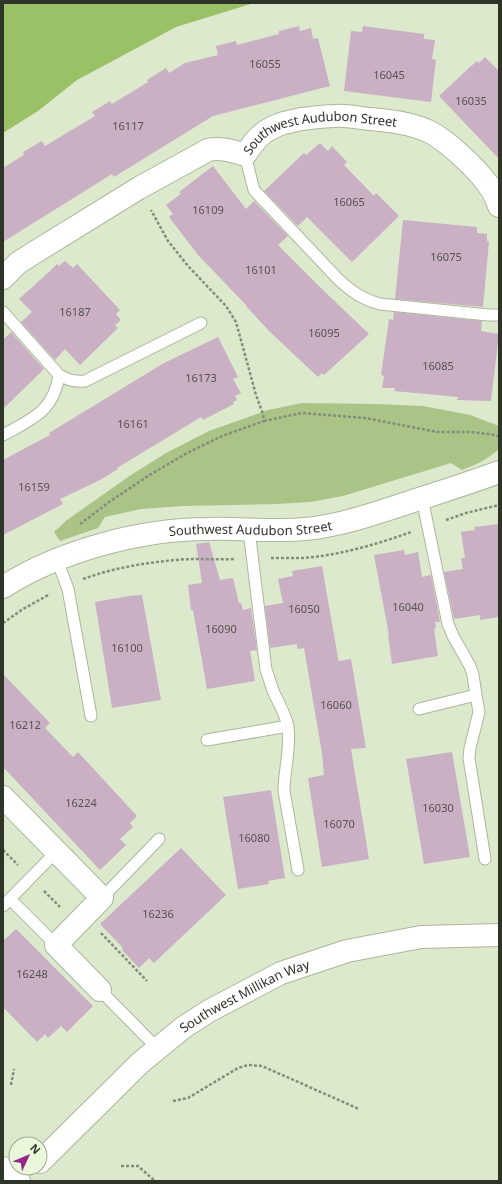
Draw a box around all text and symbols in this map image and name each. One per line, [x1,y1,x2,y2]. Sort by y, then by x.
house number: 16055 [249,56,281,71]
house number: 16045 [373,67,405,82]
house number: 16035 [455,93,487,108]
street label: Southwest Audubon Street [239,107,399,158]
house number: 16117 [112,118,144,133]
house number: 16065 [333,194,365,209]
house number: 16109 [192,202,224,217]
house number: 16075 [430,249,462,264]
house number: 16101 [245,262,277,277]
house number: 16187 [59,304,91,319]
house number: 16095 [308,325,340,340]
house number: 16085 [422,358,454,373]
house number: 16173 [185,370,217,385]
house number: 16161 [117,416,149,431]
house number: 16159 [18,479,50,494]
street label: Southwest Audubon Street [168,516,334,540]
house number: 16040 [392,599,424,614]
house number: 16050 [288,601,320,616]
house number: 16090 [205,621,237,636]
house number: 16100 [111,640,143,655]
house number: 16060 [320,697,352,712]
house number: 16212 [9,717,41,732]
house number: 16224 [65,795,97,810]
house number: 16030 [422,800,454,815]
house number: 16070 [323,816,355,831]
house number: 16080 [238,830,270,845]
house number: 16236 [142,906,174,921]
street label: Southwest Millikan Way [175,955,312,1036]
house number: 16248 [16,966,48,981]
north arrow [8,1136,48,1176]
text: N [27,1140,44,1157]

